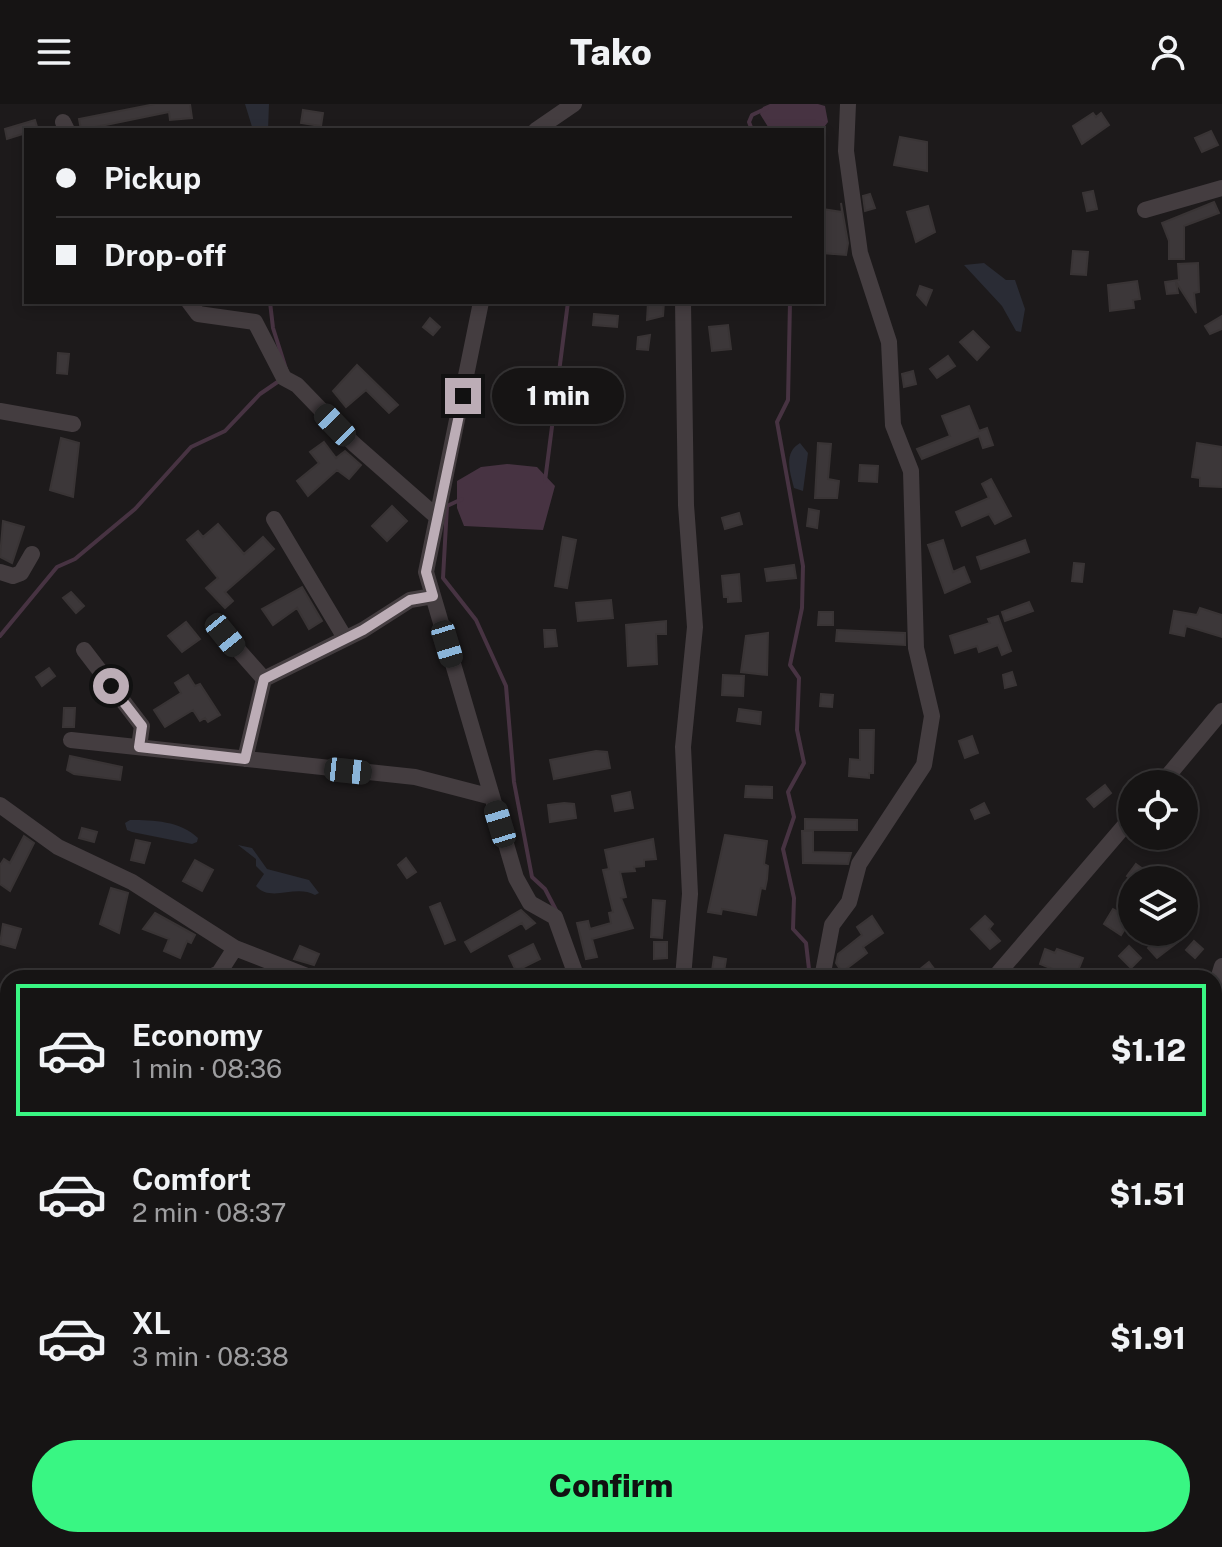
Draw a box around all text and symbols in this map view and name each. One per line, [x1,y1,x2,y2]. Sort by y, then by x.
icon: menu [32,30,76,74]
icon: person [1146,30,1190,74]
text: Tako [570,31,652,73]
text: Pickup [104,160,201,196]
text: Drop-off [104,237,226,273]
callout: 1 min [491,368,623,424]
route end [445,378,481,414]
text: 1 min [526,380,590,411]
car [310,399,360,451]
car [201,609,249,661]
car [429,618,465,670]
route start [93,668,129,704]
car [323,757,373,785]
map controls [1118,770,1198,946]
button: locate [1118,770,1198,850]
car [482,798,518,850]
button: layers [1118,866,1198,946]
icon: car [36,1014,108,1086]
text: Economy [132,1017,263,1053]
text: $1.12 [1111,1032,1186,1068]
text: 1 min · 08:36 [132,1053,282,1084]
icon: car [36,1158,108,1230]
text: Comfort [132,1161,251,1197]
text: $1.51 [1110,1176,1186,1212]
text: 2 min · 08:37 [132,1197,286,1228]
icon: car [36,1302,108,1374]
text: XL [132,1305,171,1341]
text: $1.91 [1110,1320,1186,1356]
text: 3 min · 08:38 [132,1341,289,1372]
button: Confirm [32,1440,1190,1532]

